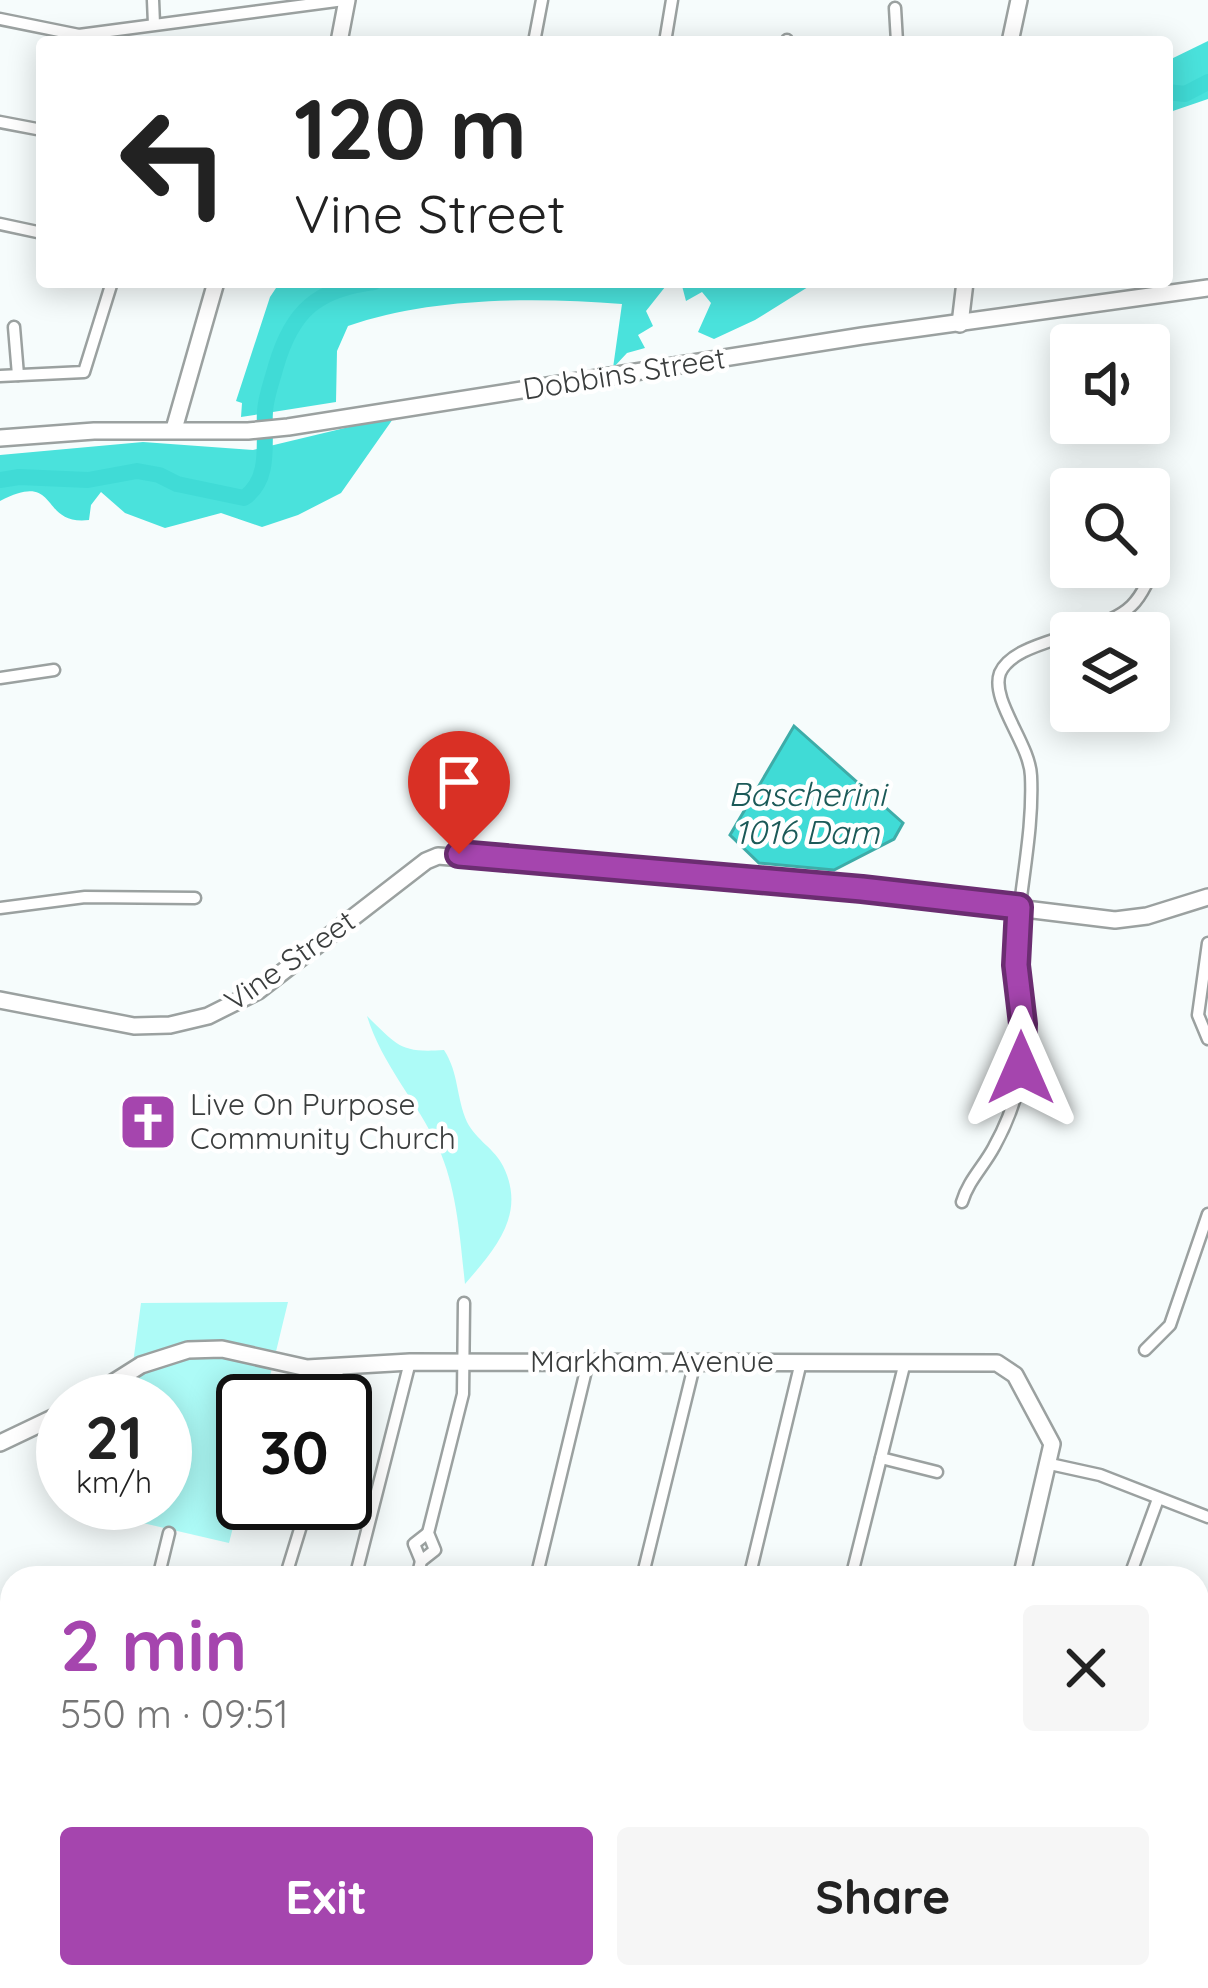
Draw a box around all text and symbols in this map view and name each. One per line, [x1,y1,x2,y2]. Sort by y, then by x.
text: 120 m [294,75,527,180]
icon: left [96,84,252,240]
text: Vine Street [294,179,566,247]
map controls [1050,324,1170,732]
button: sound [1050,324,1170,444]
street label: Dobbins Street [520,338,728,408]
button: search [1050,468,1170,588]
button: layers [1050,612,1170,732]
pin [408,731,510,854]
icon: arrive [426,749,492,815]
water label: Bascherini 1016 Dam [728,773,890,852]
street label: Vine Street [217,901,362,1019]
position arrow [958,1005,1084,1131]
place label: Live On Purpose Community Church [190,1085,456,1157]
church icon: Live On Purpose Community Church [117,1091,179,1153]
street label: Markham Avenue [530,1342,774,1380]
speed limit sign: 30 [216,1374,372,1530]
text: 21 [85,1399,143,1474]
text: km/h [76,1463,152,1501]
text: 2 min [60,1599,247,1689]
button: close [1023,1605,1149,1731]
text: 550 m · 09:51 [60,1689,289,1738]
button: Exit [60,1827,593,1965]
button: Share [617,1827,1149,1965]

